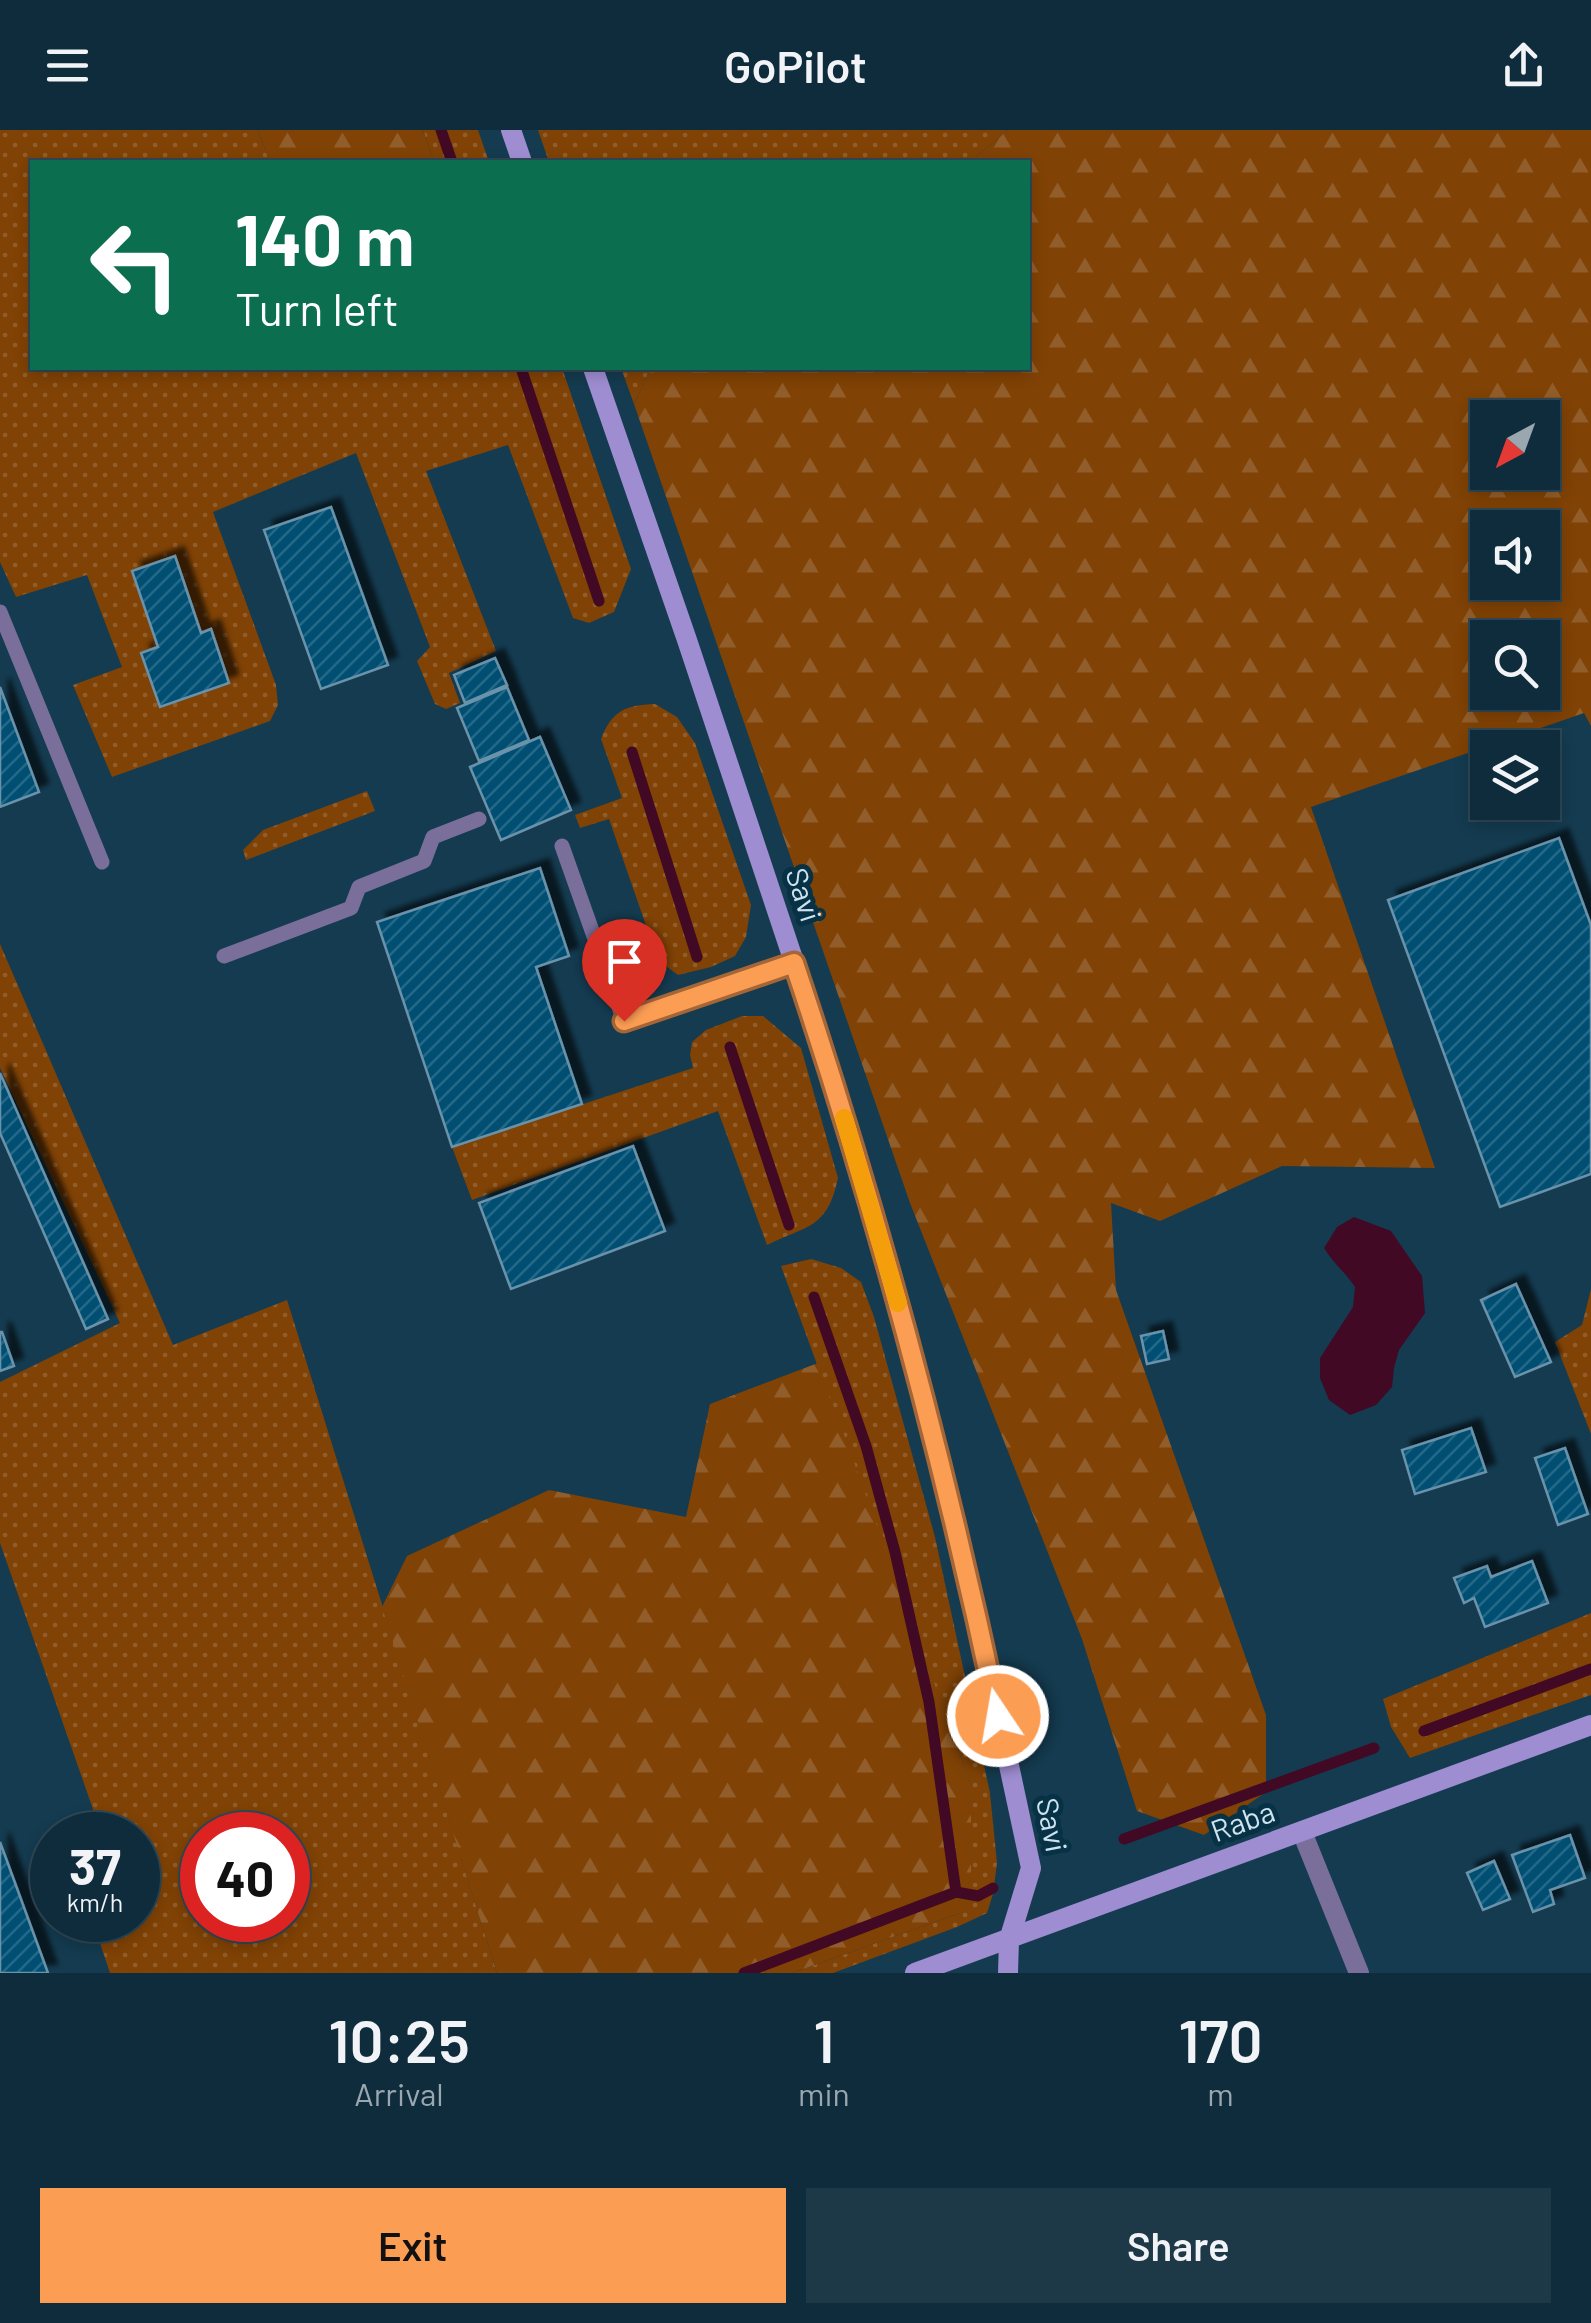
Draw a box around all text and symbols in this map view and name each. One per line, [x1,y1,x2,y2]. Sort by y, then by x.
icon: menu [40,38,95,93]
text: GoPilot [724,38,867,92]
icon: share [1496,38,1551,93]
text: 140 m [235,196,414,280]
icon: left [70,200,200,330]
text: Turn left [235,281,399,335]
north arrow [1470,400,1560,490]
map controls [1470,400,1560,820]
button: sound [1470,510,1560,600]
button: search [1470,620,1560,710]
button: layers [1470,730,1560,820]
street label: Savi [779,863,830,926]
pin [582,919,667,1022]
icon: arrive [597,934,652,989]
position arrow [946,1664,1050,1768]
street label: Raba [1205,1792,1279,1848]
street label: Savi [1030,1794,1076,1855]
speed limit sign: 40 [180,1812,310,1942]
text: 37 [69,1835,121,1895]
text: km/h [67,1887,123,1917]
text: 10:25 [328,2003,470,2075]
text: 1 [813,2003,835,2075]
text: 170 [1178,2003,1263,2075]
text: Arrival [354,2074,444,2112]
text: min [798,2074,850,2112]
text: m [1207,2074,1234,2112]
button: Exit [40,2188,786,2303]
button: Share [806,2188,1551,2303]

